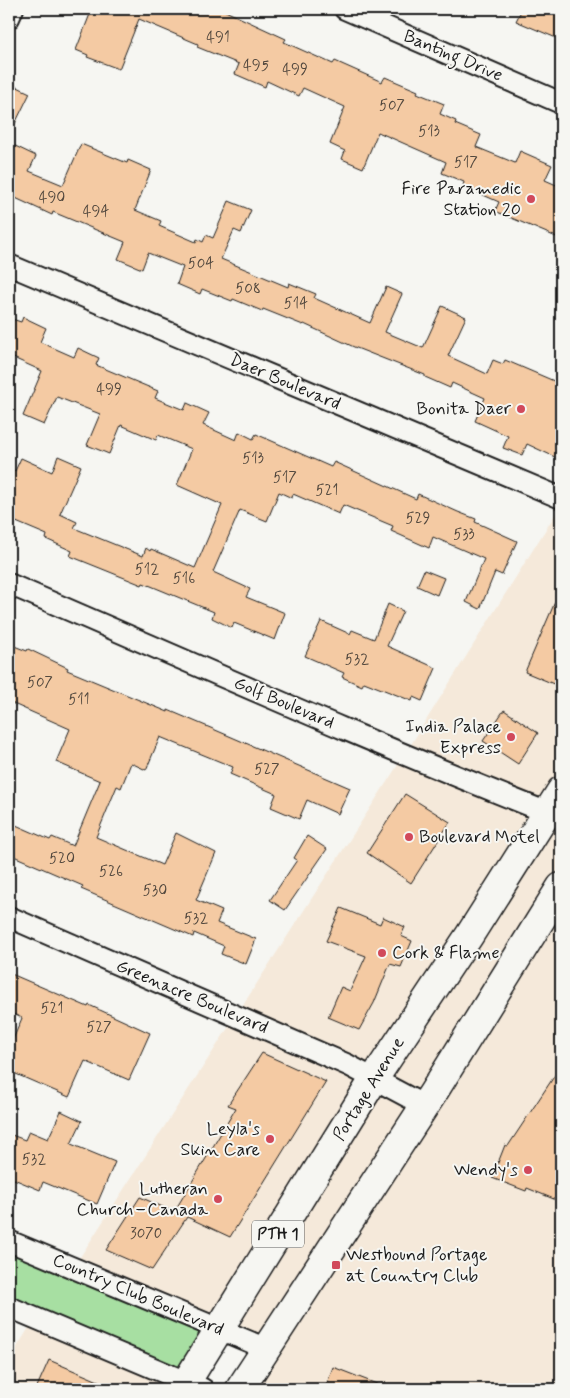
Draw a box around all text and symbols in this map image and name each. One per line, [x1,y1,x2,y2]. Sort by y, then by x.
street label: Banting Drive [399,24,506,90]
house number: 491 [206,28,230,48]
house number: 495 [243,56,269,76]
house number: 499 [282,60,308,80]
house number: 507 [379,96,405,116]
house number: 513 [418,122,440,142]
house number: 517 [454,153,478,173]
place label: Fire Paramedic Station 20 [402,177,521,222]
house number: 490 [39,188,65,208]
marker: Fire Paramedic Station 20 [525,193,537,205]
house number: 494 [83,202,109,222]
house number: 504 [188,254,214,274]
house number: 508 [235,279,261,299]
house number: 514 [284,294,308,314]
street label: Daer Boulevard [226,348,344,416]
house number: 499 [96,380,122,400]
place label: Bonita Daer [417,397,512,421]
marker: Bonita Daer [515,403,527,415]
house number: 513 [242,449,264,469]
house number: 517 [273,468,297,488]
house number: 521 [316,481,338,501]
house number: 529 [406,509,430,529]
house number: 533 [453,525,475,545]
house number: 512 [135,560,159,580]
house number: 516 [173,569,195,589]
house number: 532 [345,650,369,670]
street label: Golf Boulevard [230,671,338,735]
house number: 507 [27,673,53,693]
house number: 511 [68,690,90,710]
place label: India Palace Express [405,715,501,760]
marker: India Palace Express [505,731,517,743]
house number: 527 [254,760,280,780]
place label: Boulevard Motel [419,825,540,849]
marker: Boulevard Motel [403,831,415,843]
house number: 520 [49,849,75,869]
house number: 526 [99,862,123,882]
house number: 530 [143,881,167,901]
house number: 532 [184,909,208,929]
place label: Cork & Flame [392,941,500,965]
marker: Cork & Flame [376,947,388,959]
street label: Greenacre Boulevard [112,954,272,1040]
house number: 521 [41,999,63,1019]
house number: 527 [86,1018,112,1038]
street label: Portage Avenue [328,1032,411,1145]
place label: Leyla's Skin Care [180,1117,260,1162]
marker: Leyla's Skin Care [264,1133,276,1145]
house number: 532 [22,1150,46,1170]
place label: Wendy's [454,1158,518,1182]
marker: Wendy's [522,1164,534,1176]
place label: Lutheran Church–Canada [77,1177,208,1222]
marker: Lutheran Church–Canada [212,1193,224,1205]
road number: PTH 1 [252,1220,304,1248]
house number: 3070 [130,1224,162,1244]
place label: Westbound Portage at Country Club [346,1243,487,1288]
street label: Country Club Boulevard [49,1248,227,1342]
marker: Westbound Portage at Country Club [330,1259,342,1271]

